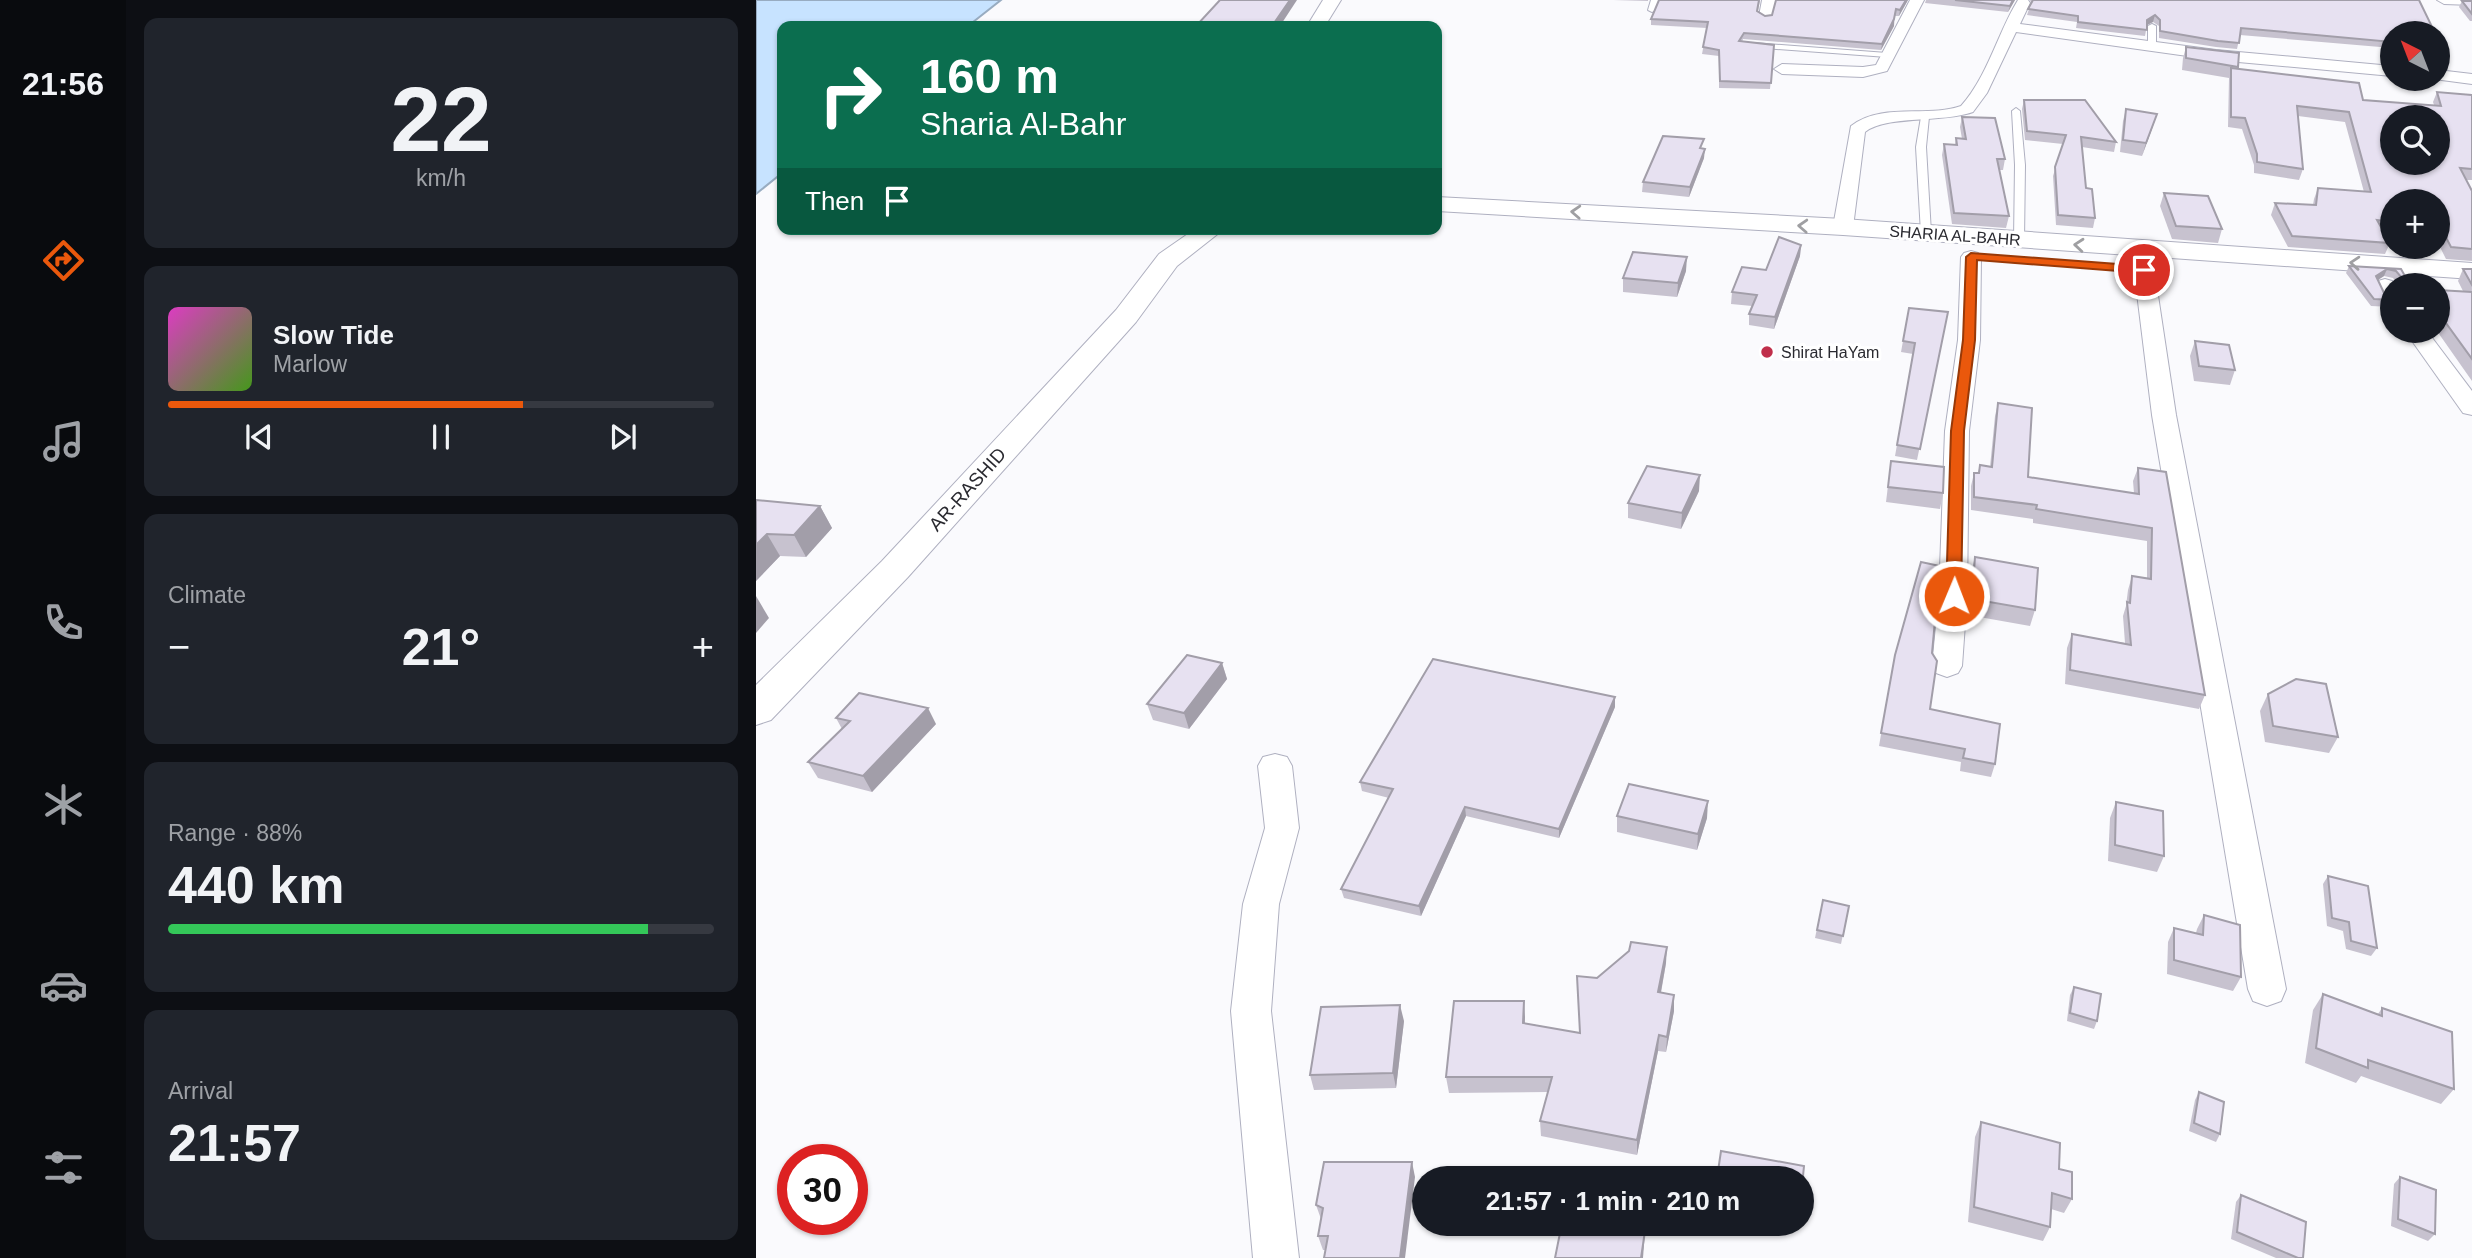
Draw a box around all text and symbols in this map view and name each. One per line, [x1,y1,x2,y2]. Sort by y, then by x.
north arrow [2380,21,2450,91]
map controls [2380,21,2450,343]
icon: right [805,49,896,140]
text: 160 m [920,49,1059,103]
text: 21:56 [22,66,104,102]
text: 22 [390,69,492,170]
button: search [2380,105,2450,175]
text: Sharia Al-Bahr [920,106,1126,142]
text: km/h [416,165,466,191]
icon: arrive [878,182,916,220]
text: Then [805,186,864,216]
button: + [2380,189,2450,259]
one-way arrow [1570,205,1581,220]
one-way arrow [1798,218,1809,233]
street label: SHARIA AL-BAHR [1889,222,2021,249]
icon: directions [39,236,88,285]
one-way arrow [2073,238,2084,253]
pin [2114,240,2174,300]
icon: arrive [2125,251,2163,289]
one-way arrow [2349,256,2360,271]
button: − [2380,273,2450,343]
text: Slow Tide [273,320,394,350]
marker: Shirat HaYam [1759,344,1775,360]
place label: Shirat HaYam [1781,344,1879,361]
text: Marlow [273,351,347,377]
icon: music [39,417,88,466]
icon: previous [240,418,278,456]
icon: pause [422,418,460,456]
icon: next [604,418,642,456]
street label: AR-RASHID [925,443,1010,535]
position arrow [1917,559,1991,633]
text: Climate [168,582,246,608]
icon: phone [39,598,88,647]
text: 21° [402,618,480,676]
text: − [168,626,190,668]
text: + [692,626,714,668]
icon: climate [39,780,88,829]
text: Range · 88% [168,820,302,846]
text: 440 km [168,856,344,914]
icon: car [39,961,88,1010]
text: Arrival [168,1078,233,1104]
text: 21:57 [168,1114,301,1172]
icon: filters [39,1143,88,1192]
speed limit sign: 30 [777,1144,868,1235]
text: 21:57 · 1 min · 210 m [1486,1186,1740,1216]

